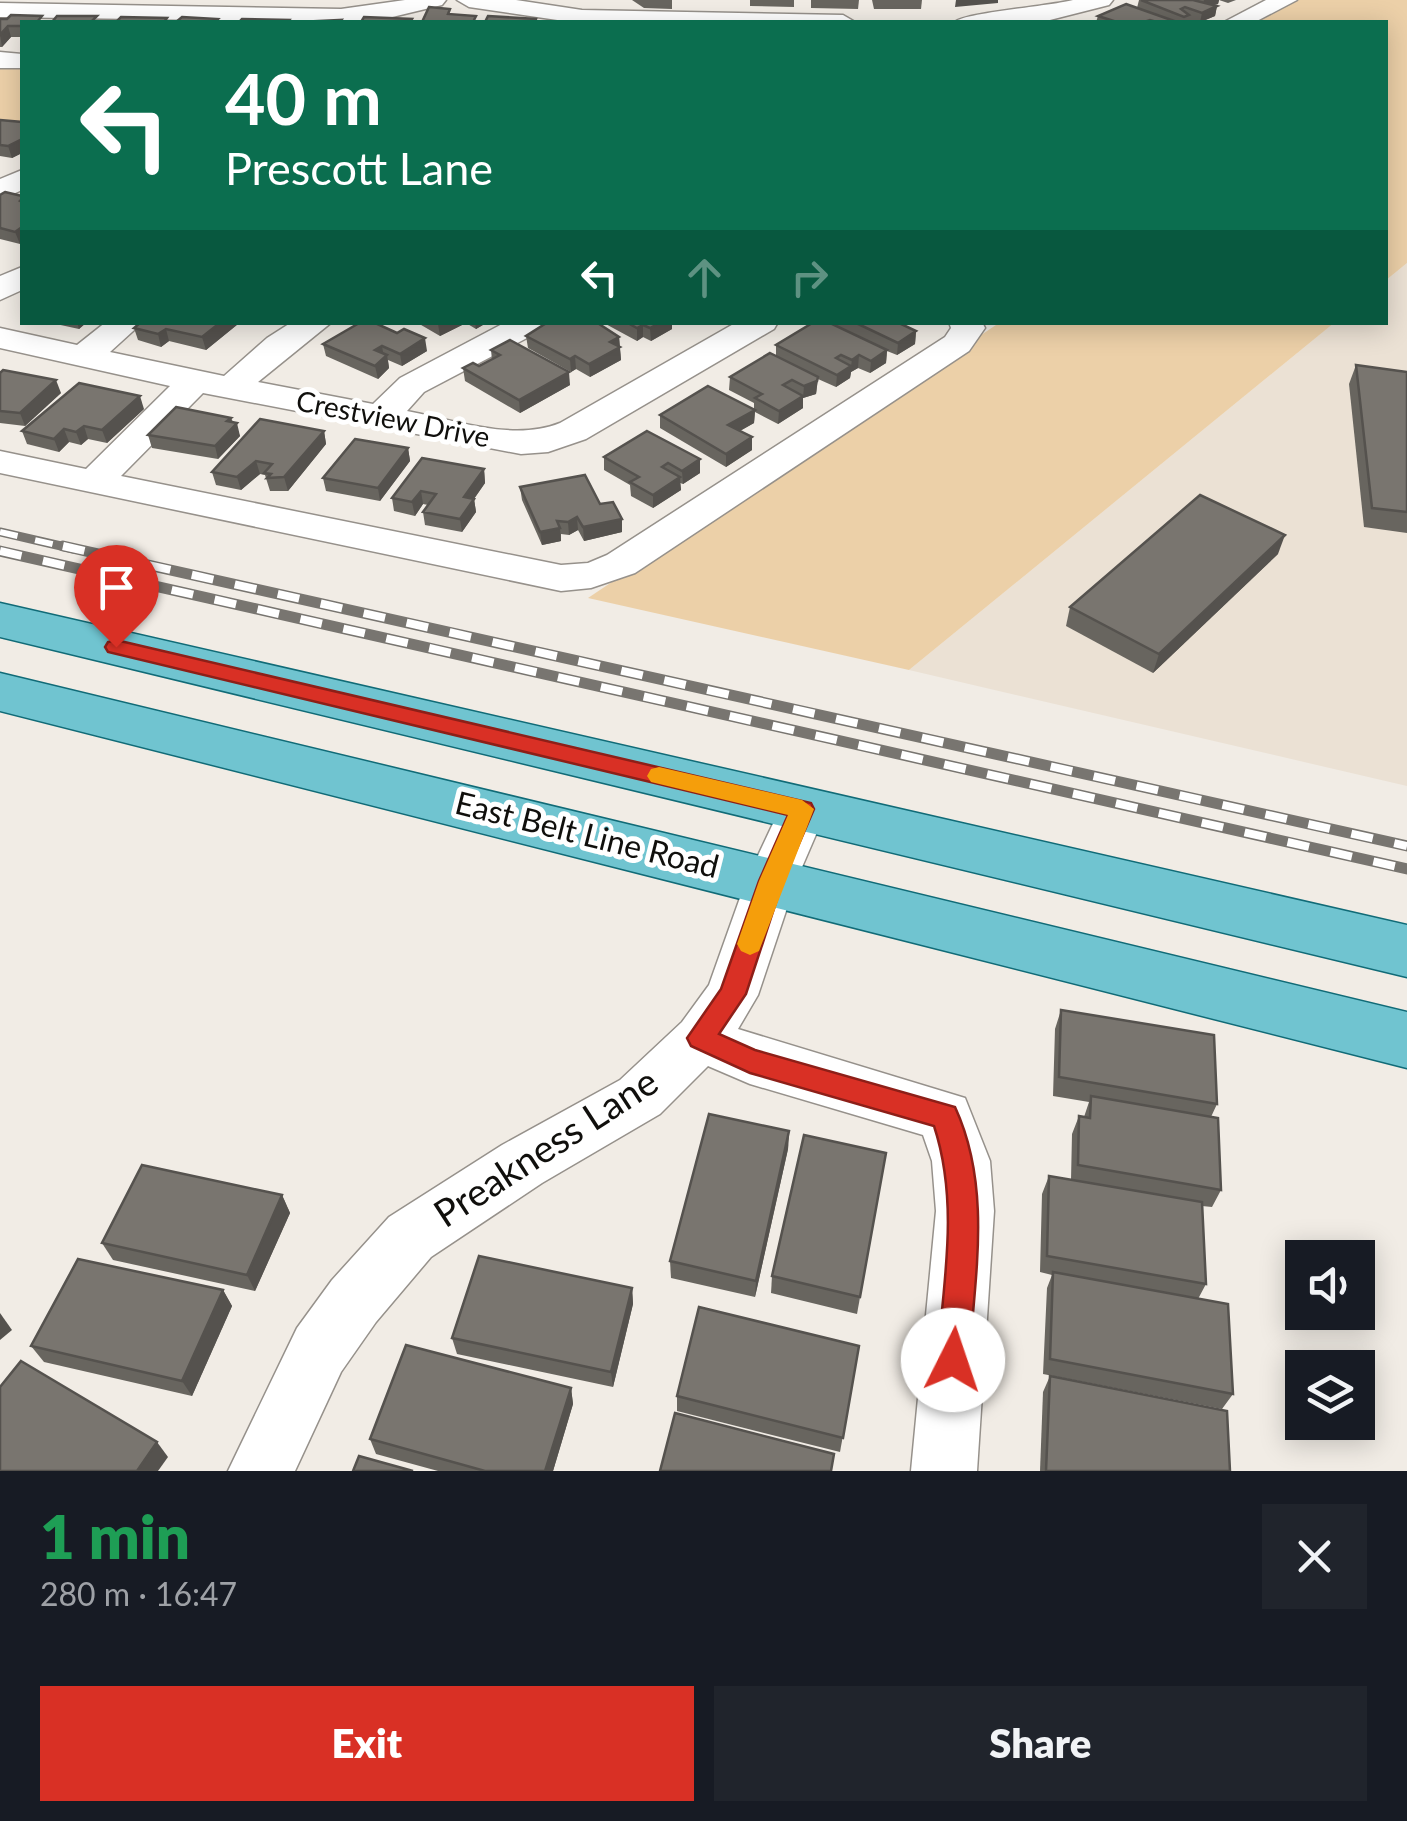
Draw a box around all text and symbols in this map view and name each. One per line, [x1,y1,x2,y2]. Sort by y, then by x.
text: 40 m [225,56,382,140]
icon: left [60,60,190,190]
text: Prescott Lane [225,141,493,195]
icon: left [572,250,627,305]
icon: ahead [677,250,732,305]
icon: right [782,250,837,305]
street label: Crestview Drive [294,383,493,453]
pin [74,545,159,648]
icon: arrive [89,560,144,615]
street label: East Belt Line Road [452,782,723,885]
street label: Preakness Lane [424,1057,665,1236]
map controls [1285,1240,1375,1440]
button: sound [1285,1240,1375,1330]
position arrow [901,1308,1005,1412]
button: layers [1285,1350,1375,1440]
text: 1 min [40,1500,190,1572]
button: close [1262,1504,1367,1609]
text: 280 m · 16:47 [40,1574,237,1613]
button: Exit [40,1686,694,1801]
button: Share [714,1686,1367,1801]

